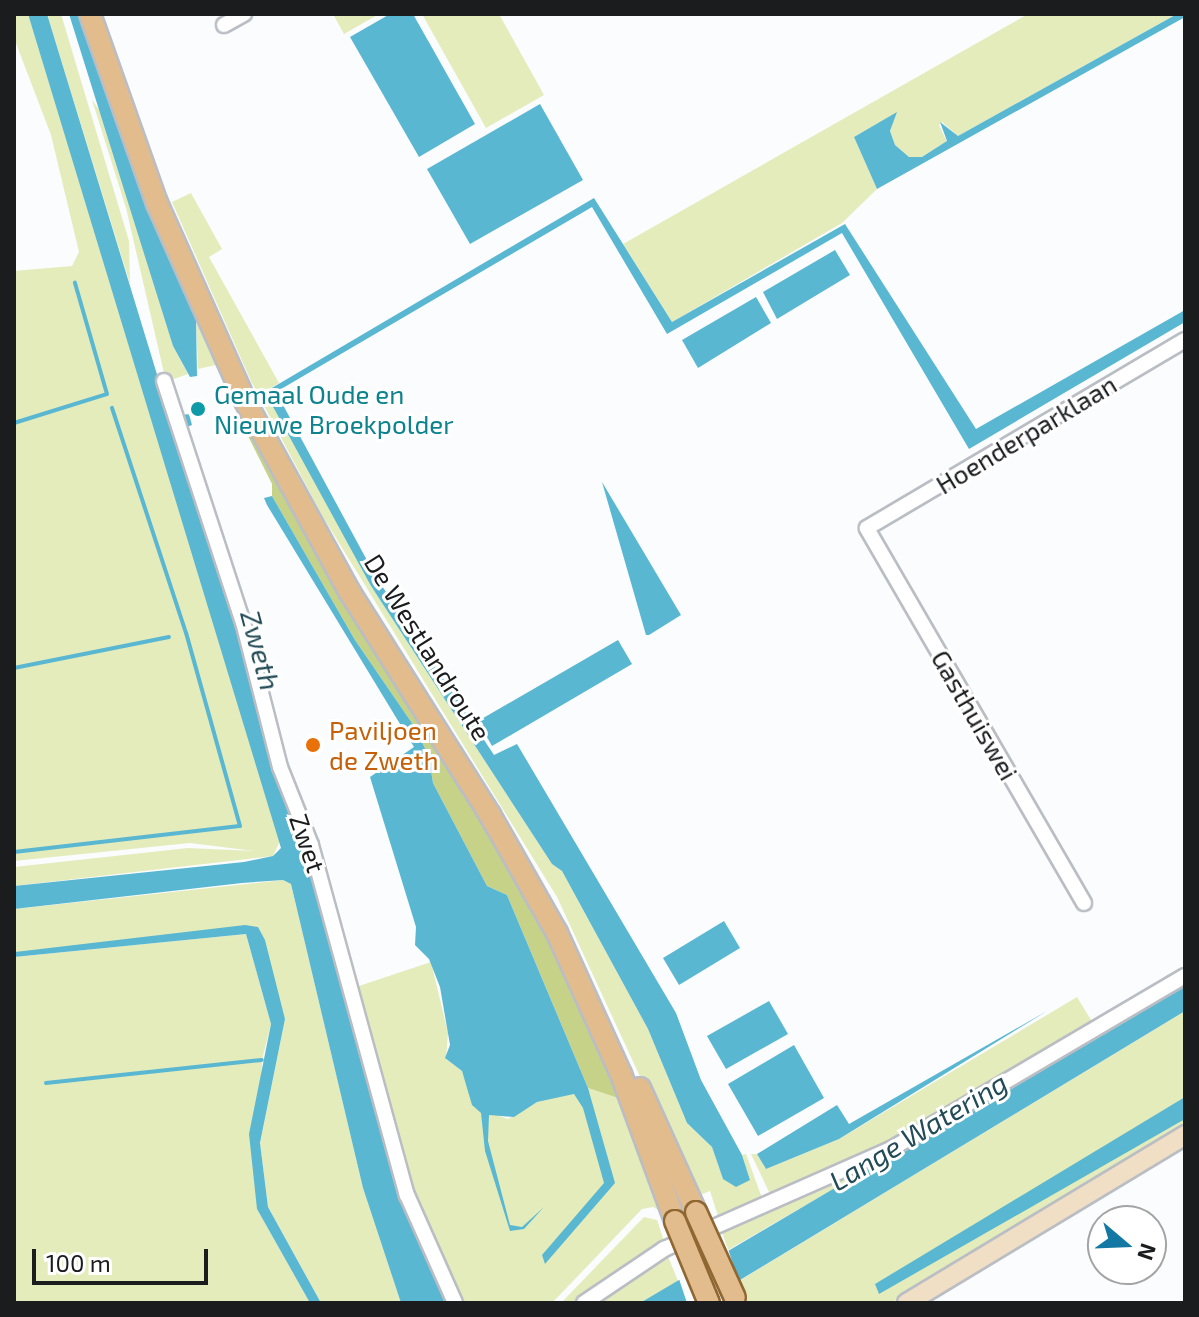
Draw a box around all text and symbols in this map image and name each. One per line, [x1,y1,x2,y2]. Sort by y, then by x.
street label: Hoenderparklaan [930,368,1122,500]
place label: Gemaal Oude en Nieuwe Broekpolder [214,378,454,440]
marker: Gemaal Oude en Nieuwe Broekpolder [189,400,207,418]
street label: De Westlandroute [358,548,498,746]
water label: Zweth [234,606,288,694]
street label: Gasthuiswei [925,644,1025,786]
place label: Paviljoen de Zweth [329,714,439,776]
marker: Paviljoen de Zweth [304,736,322,754]
street label: Zwet [284,810,332,876]
water label: Lange Watering [823,1065,1013,1197]
north arrow [1087,1205,1167,1285]
scale bar [36,1233,212,1283]
text: N [1133,1240,1163,1264]
text: 100 m [46,1248,111,1277]

